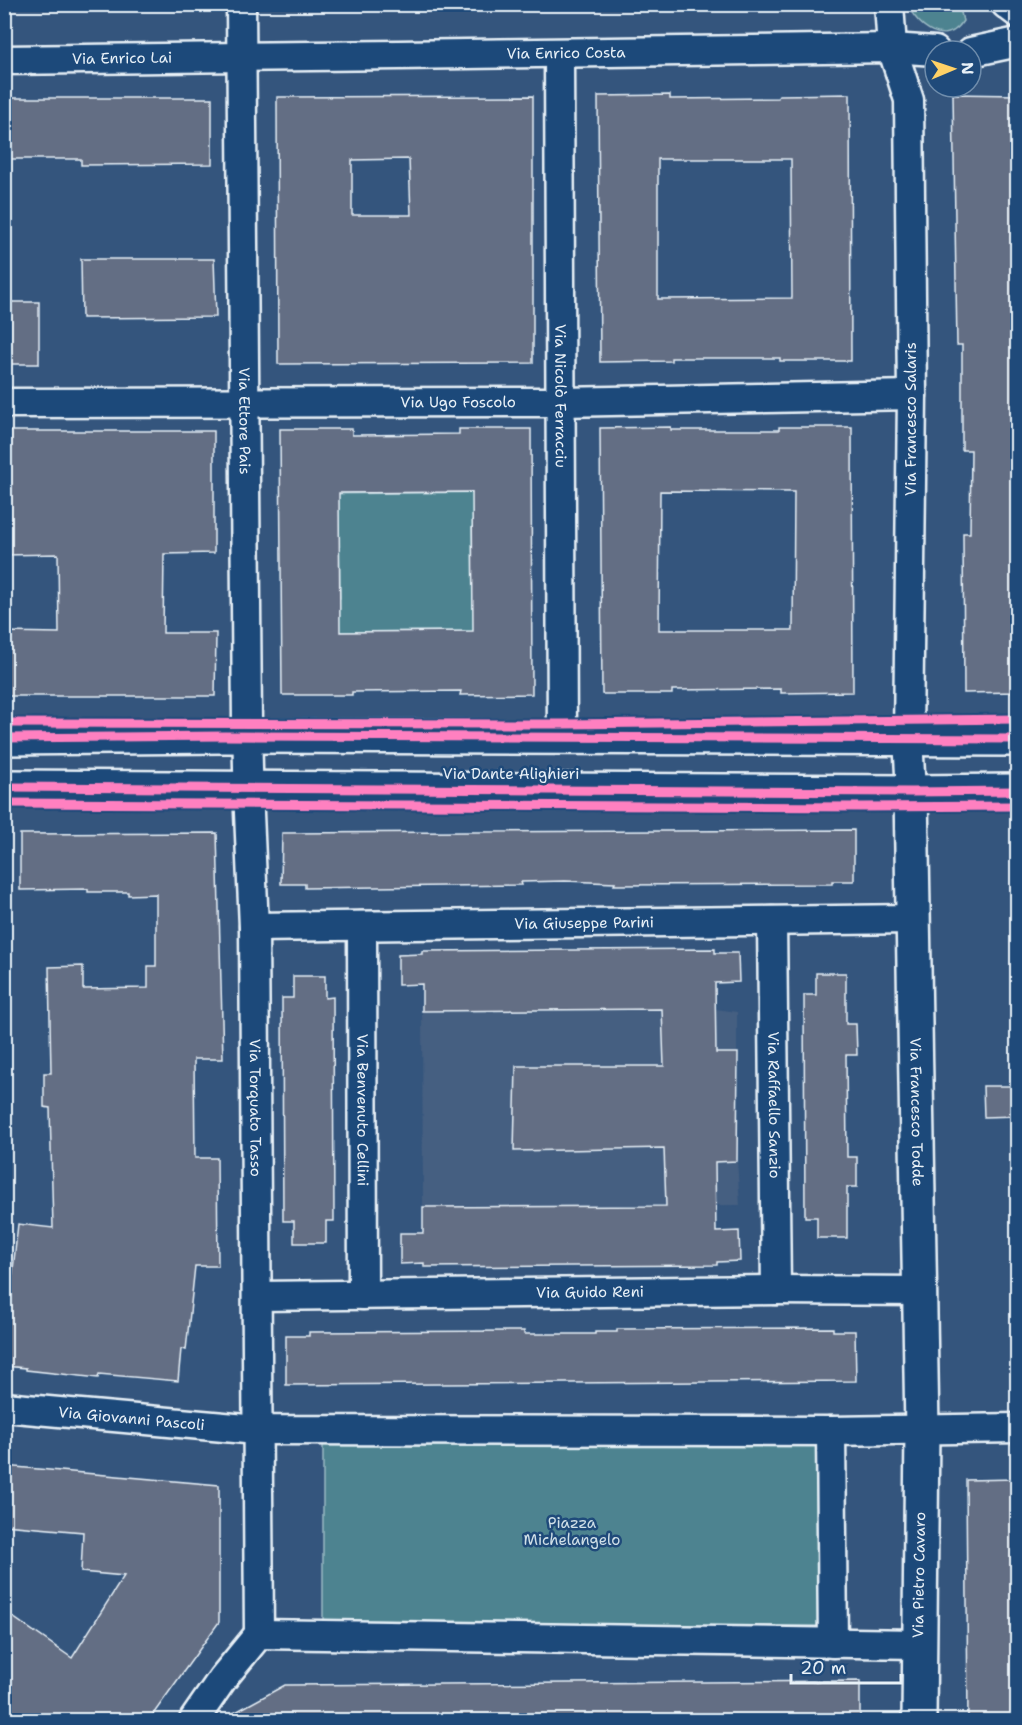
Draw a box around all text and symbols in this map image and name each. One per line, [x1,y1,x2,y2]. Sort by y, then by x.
north arrow [923,39,983,99]
street label: Via Enrico Costa [506,42,626,64]
street label: Via Enrico Lai [72,48,172,69]
text: N [957,62,978,75]
street label: Via Nicolò Ferracciu [550,324,571,468]
street label: Via Francesco Salaris [901,342,921,496]
street label: Via Ettore Pais [234,367,255,475]
street label: Via Ugo Foscolo [400,392,516,412]
street label: Via Dante Alighieri [443,764,579,784]
street label: Via Giuseppe Parini [514,912,654,934]
street label: Via Raffaello Sanzio [763,1031,785,1179]
street label: Via Benvenuto Cellini [352,1034,373,1186]
street label: Via Francesco Todde [905,1037,928,1187]
street label: Via Torquato Tasso [245,1039,266,1177]
street label: Via Guido Reni [536,1282,644,1303]
street label: Via Giovanni Pascoli [57,1402,206,1435]
street label: Via Pietro Cavaro [908,1512,930,1638]
park label: Piazza Michelangelo [524,1513,620,1550]
scale bar [791,1647,900,1685]
text: 20 m [800,1656,846,1680]

